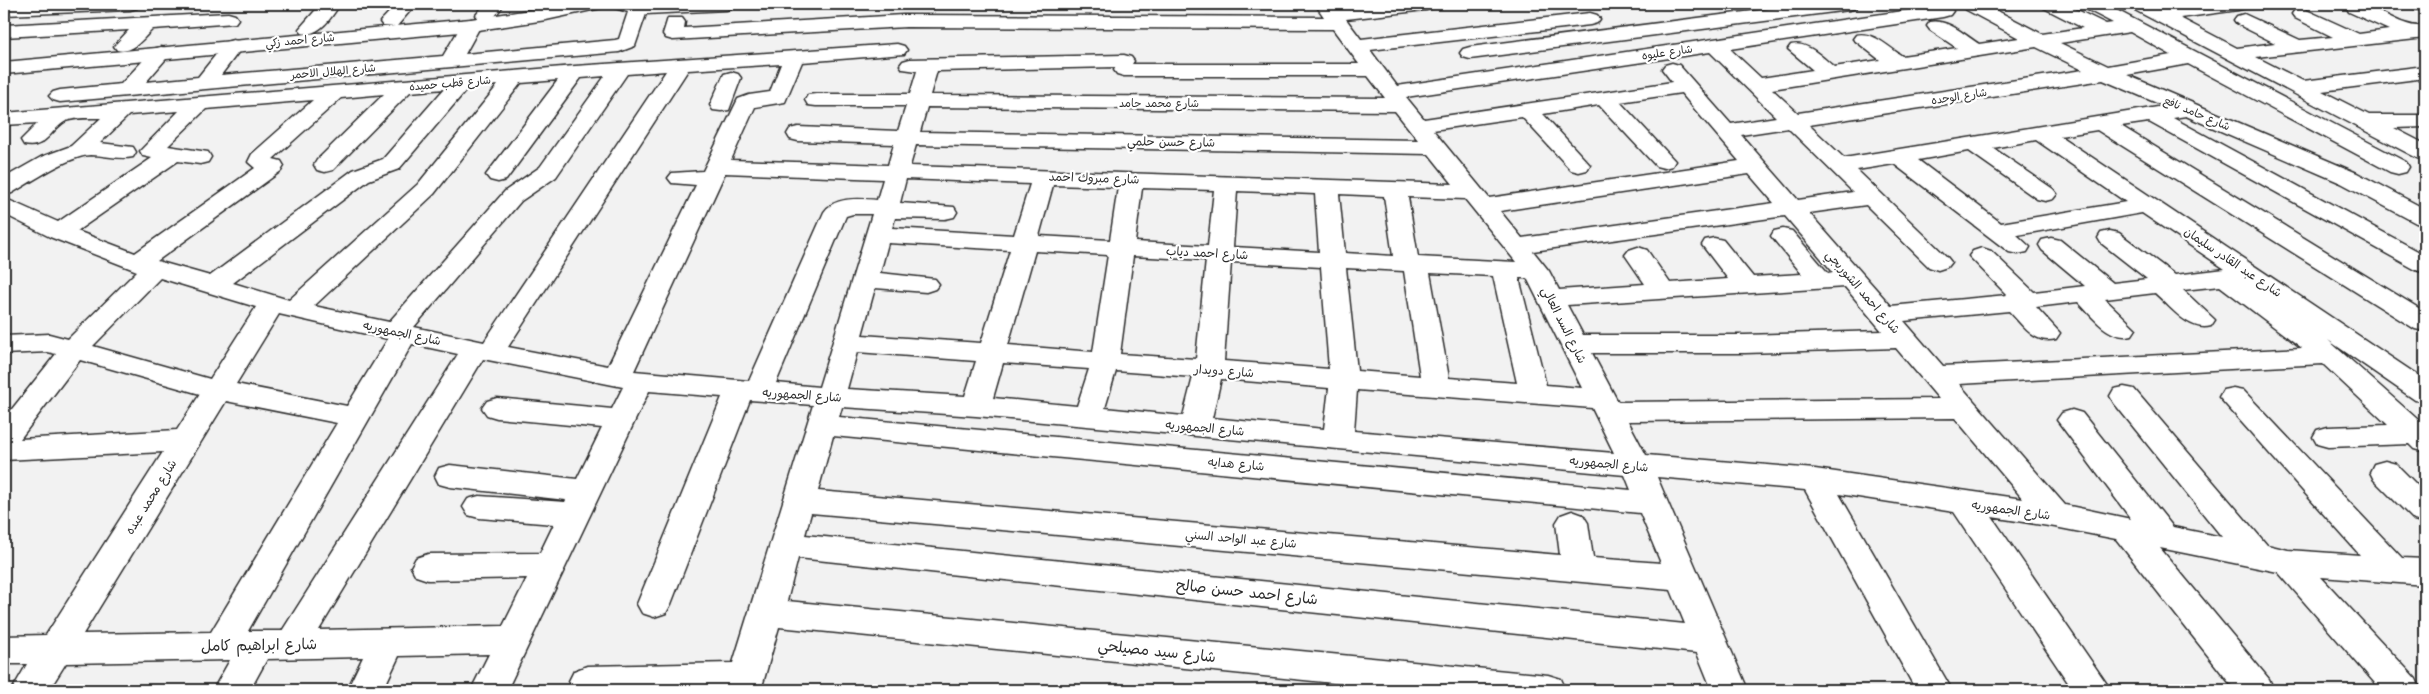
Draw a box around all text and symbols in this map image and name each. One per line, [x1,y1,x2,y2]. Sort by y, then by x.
street label: شارع احمد زكي [265,30,336,54]
street label: شارع عليوه [1641,42,1694,64]
street label: شارع الهلال الاحمر [289,60,376,84]
street label: شارع قطب حميده [408,72,492,96]
street label: شارع الوحده [1930,85,1988,109]
street label: شارع حامد نافع [2161,93,2232,135]
street label: شارع محمد حامد [1119,96,1199,112]
street label: شارع حسن حلمي [1127,133,1215,154]
street label: شارع مبروك احمد [1048,168,1140,189]
street label: شارع عبد القادر سليمان [2180,223,2285,302]
street label: شارع احمد دياب [1165,243,1249,264]
street label: شارع احمد الشوربجي [1820,247,1904,339]
street label: شارع السد العالي [1535,284,1590,367]
street label: شارع الجمهوريه [361,317,442,350]
street label: شارع دويدار [1193,361,1254,382]
street label: شارع الجمهوريه [762,384,842,407]
street label: شارع الجمهوريه [1165,417,1245,440]
street label: شارع الجمهوريه [1569,453,1649,476]
street label: شارع هدايه [1207,454,1265,475]
street label: شارع محمد عبده [122,457,181,538]
street label: شارع الجمهوريه [1971,497,2051,524]
street label: شارع عبد الواحد السني [1184,526,1297,555]
street label: شارع احمد حسن صالح [1175,575,1319,609]
street label: شارع ابراهيم كامل [201,634,317,658]
street label: شارع سيد مصيلحي [1097,635,1217,670]

